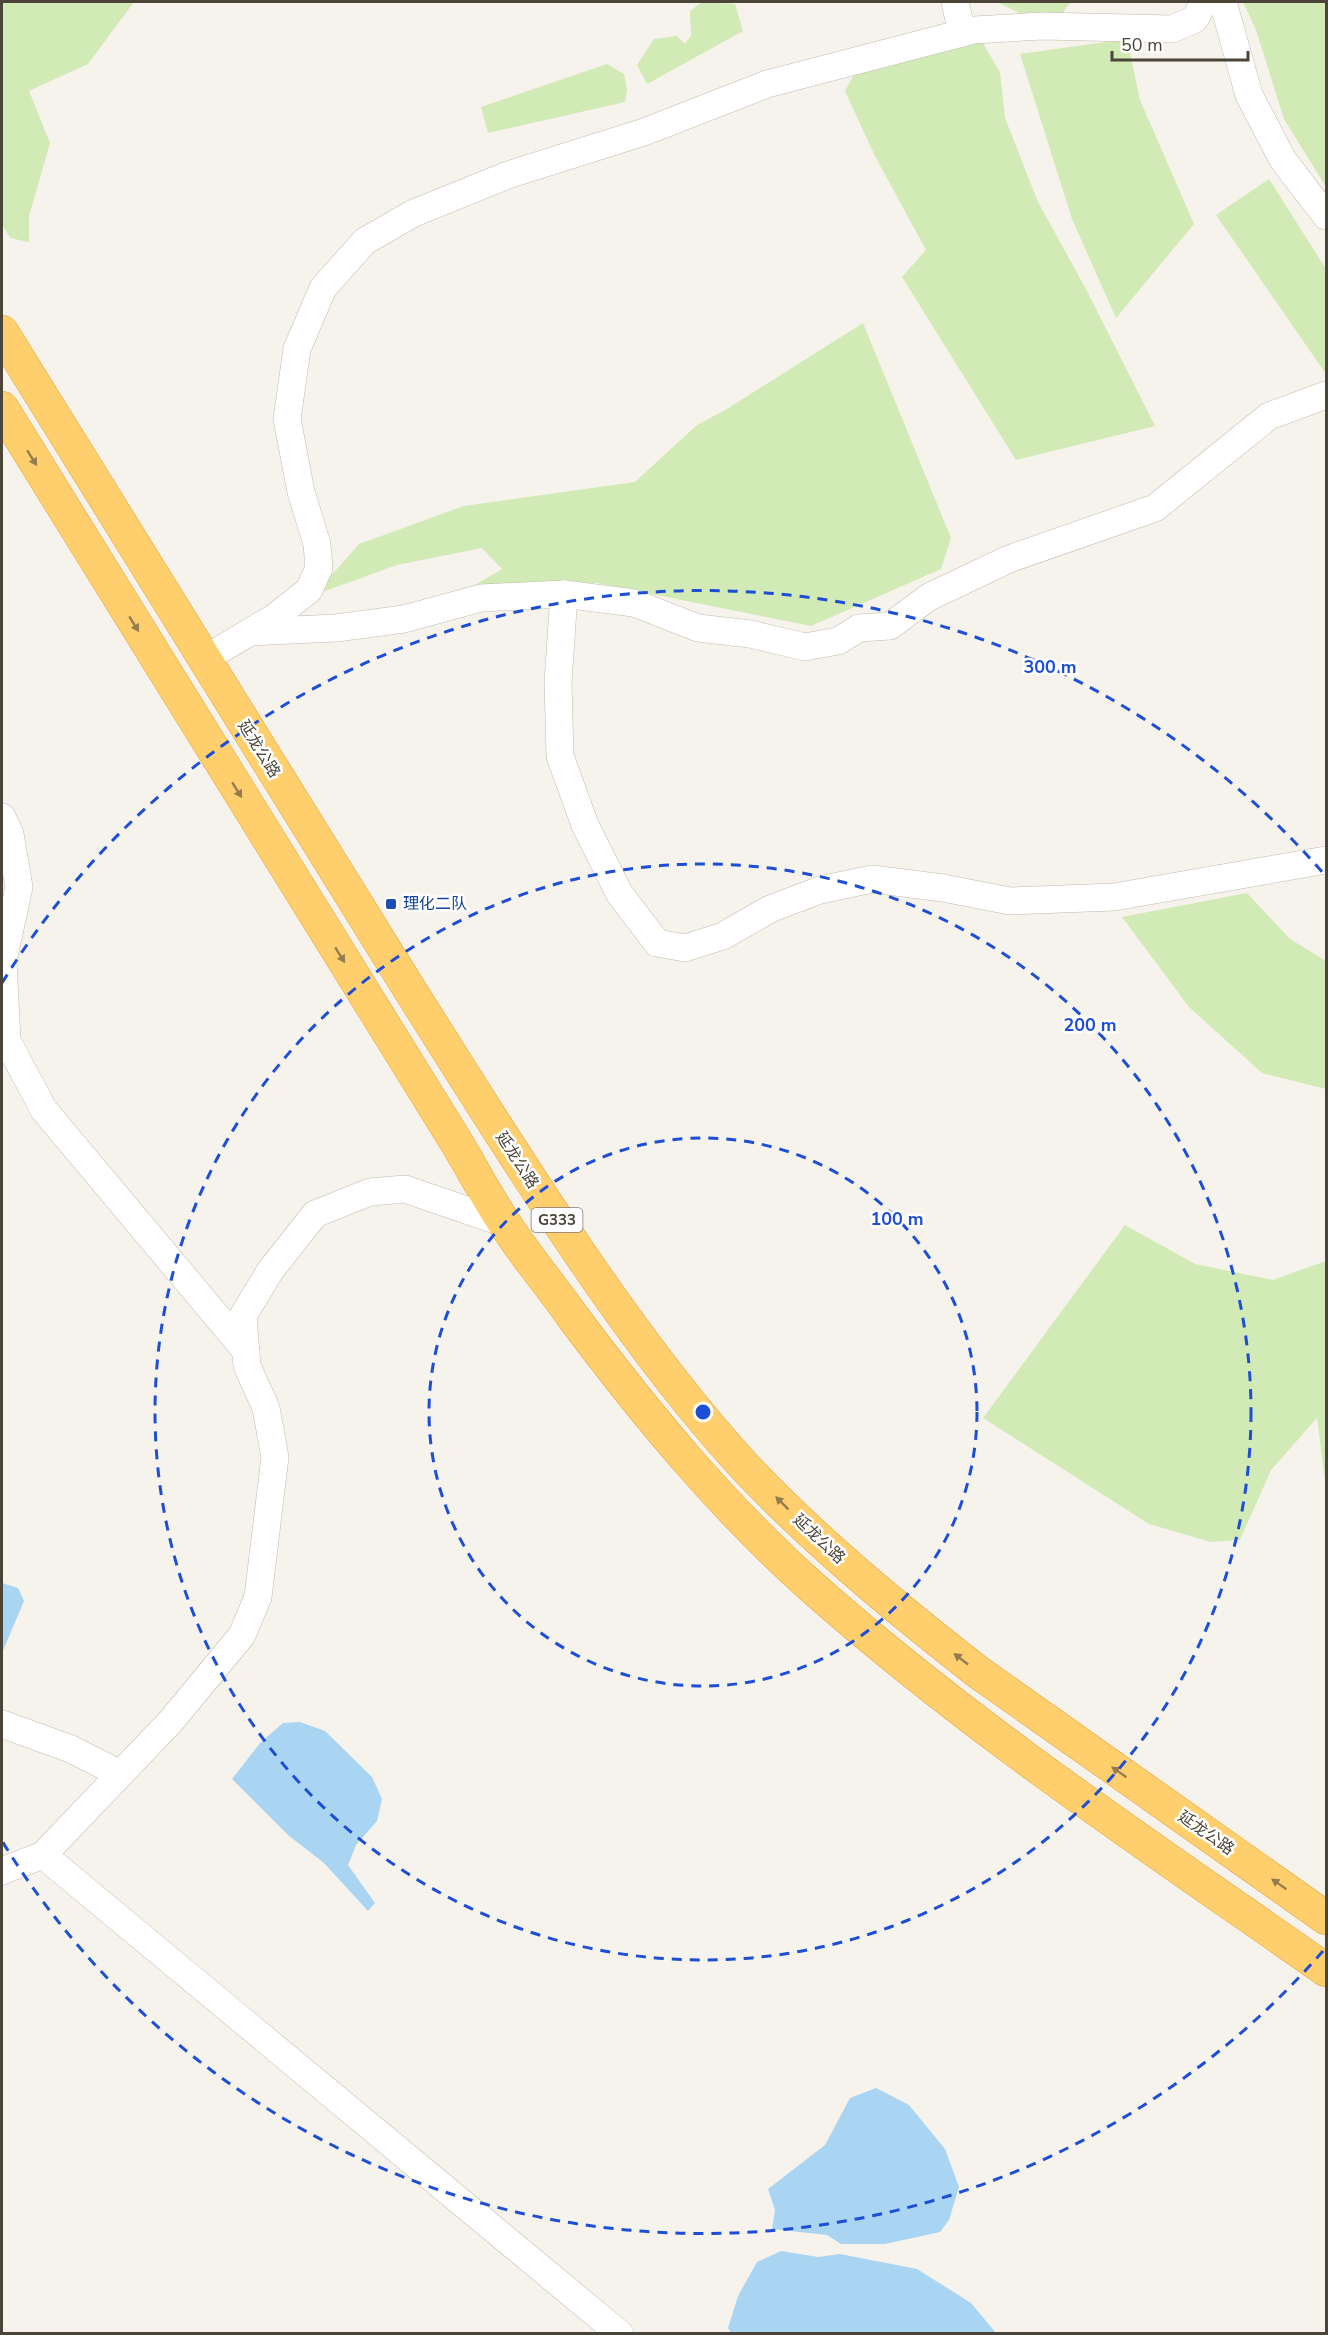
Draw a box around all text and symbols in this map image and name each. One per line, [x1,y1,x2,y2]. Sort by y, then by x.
scale bar [1112,24,1248,62]
text: 50 m [1121,33,1163,57]
one-way arrow [27,450,38,466]
one-way arrow [129,616,140,632]
text: 300 m [1023,655,1077,679]
street label: 延龙公路 [233,716,285,782]
one-way arrow [231,782,242,798]
place label: 理化二队 [403,893,467,915]
marker: 理化二队 [384,897,398,911]
one-way arrow [335,947,346,963]
text: 200 m [1063,1013,1117,1037]
street label: 延龙公路 [490,1127,544,1193]
text: 100 m [870,1207,924,1231]
road number: G333 [532,1208,582,1232]
centre of rings [693,1402,713,1422]
one-way arrow [775,1496,789,1511]
street label: 延龙公路 [788,1509,850,1569]
one-way arrow [953,1652,969,1665]
one-way arrow [1112,1766,1128,1778]
street label: 延龙公路 [1173,1806,1239,1860]
one-way arrow [1271,1879,1286,1891]

